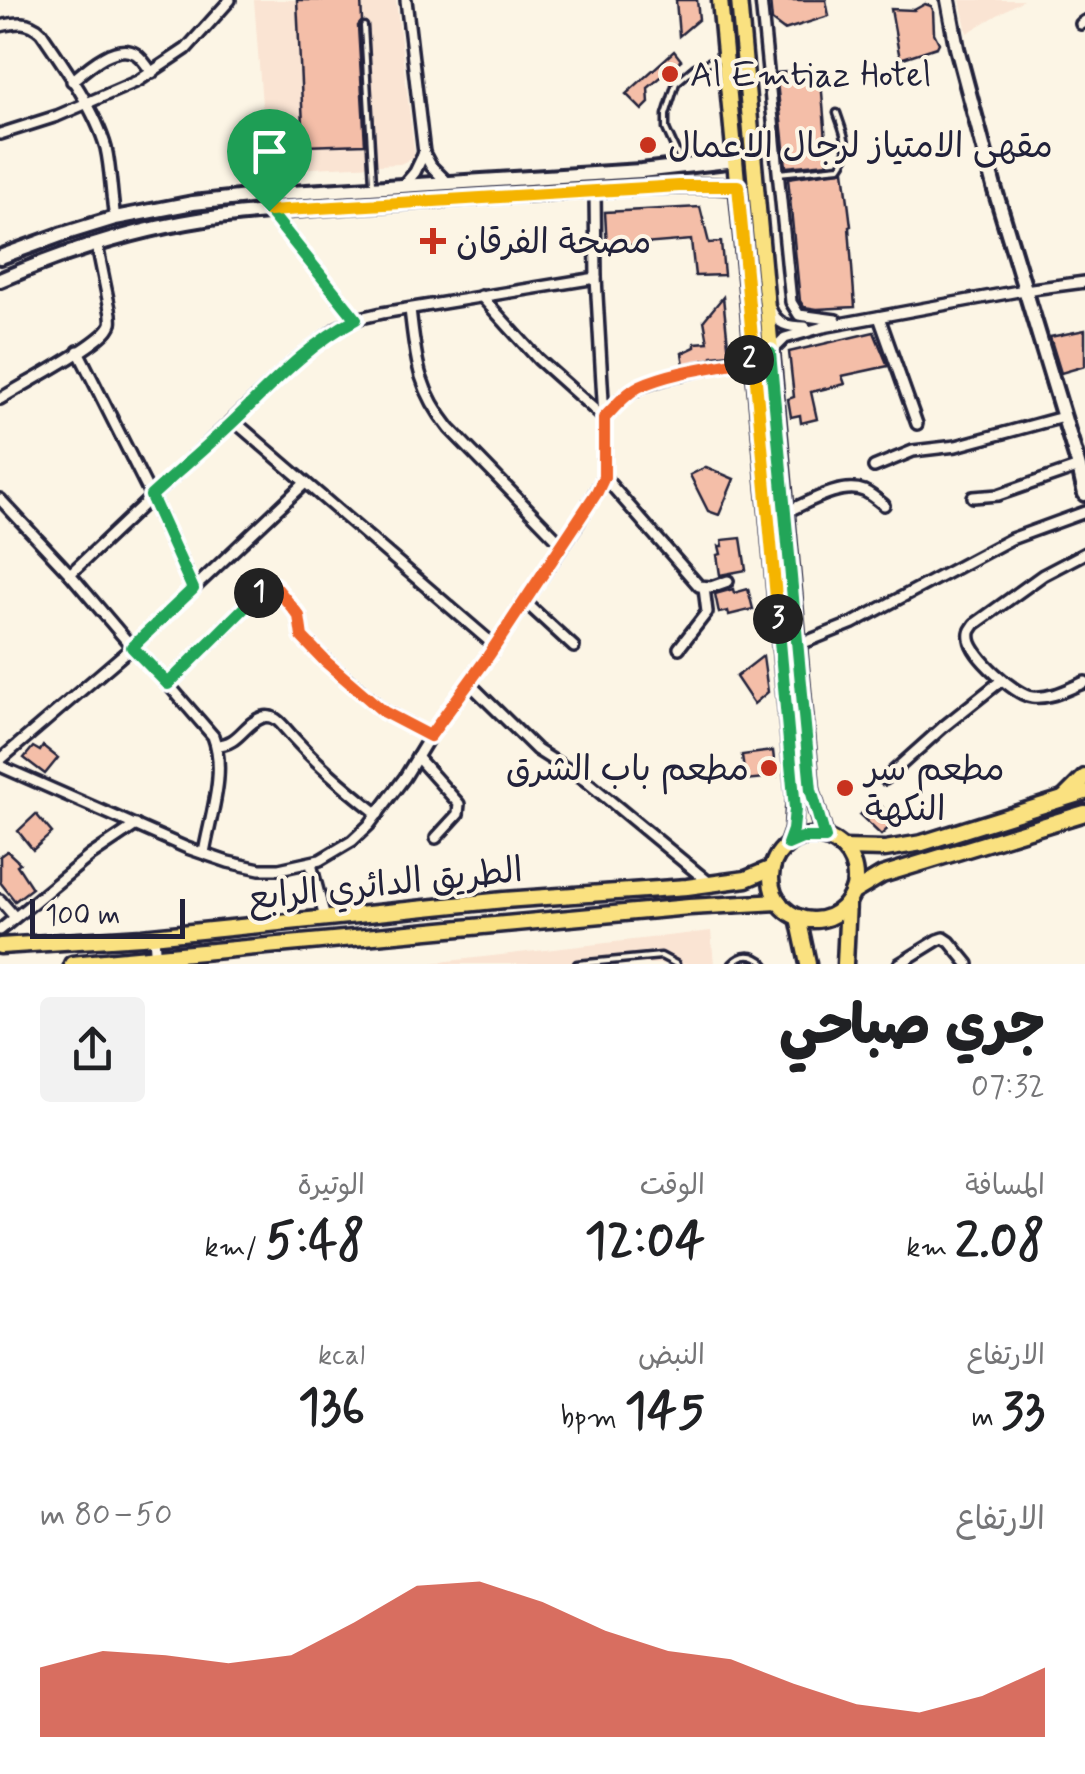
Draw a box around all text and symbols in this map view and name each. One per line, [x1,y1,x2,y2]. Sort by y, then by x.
place label: Al Emtiaz Hotel [690,53,932,99]
marker: Al Emtiaz Hotel [659,63,681,85]
pin [227,109,312,212]
icon: arrive [242,124,297,179]
place label: مقهى الامتياز لرجال الاعمال [668,124,1053,170]
marker: مقهى الامتياز لرجال الاعمال [637,134,659,156]
place label: مصحة الفرقان [456,220,651,266]
marker: مصحة الفرقان [420,228,446,254]
pin: 2 [724,335,774,385]
text: 2 [742,341,756,378]
pin: 1 [234,568,284,618]
text: 1 [253,574,265,611]
pin: 3 [753,594,803,644]
text: 3 [772,600,784,637]
place label: مطعم باب الشرق [506,747,749,795]
place label: مطعم سر النكهة [862,747,1005,833]
marker: مطعم باب الشرق [758,757,780,779]
marker: مطعم سر النكهة [834,777,856,799]
street label: الطريق الدائري الرابع [246,848,525,922]
scale bar [30,894,185,938]
text: 100 m [45,898,120,935]
text: جري صباحي [779,992,1045,1064]
button: share [40,997,145,1102]
text: 07:32 [971,1066,1045,1108]
text: الوتيرة [297,1168,365,1205]
text: الوقت [640,1168,705,1205]
text: المسافة [965,1168,1045,1205]
text: 5:48 [265,1209,365,1275]
text: 12:04 [585,1209,705,1275]
text: 2.08 [955,1209,1045,1275]
text: /km [205,1230,265,1267]
text: km [906,1230,955,1267]
text: kcal [318,1338,365,1375]
text: النبض [638,1338,705,1375]
text: الارتفاع [966,1338,1045,1375]
text: 136 [298,1375,365,1441]
text: 145 [625,1379,705,1445]
text: 33 [1001,1379,1045,1445]
text: bpm [561,1400,625,1437]
text: m [971,1400,1001,1437]
text: 50–80 m [40,1494,173,1536]
text: الارتفاع [955,1499,1045,1541]

